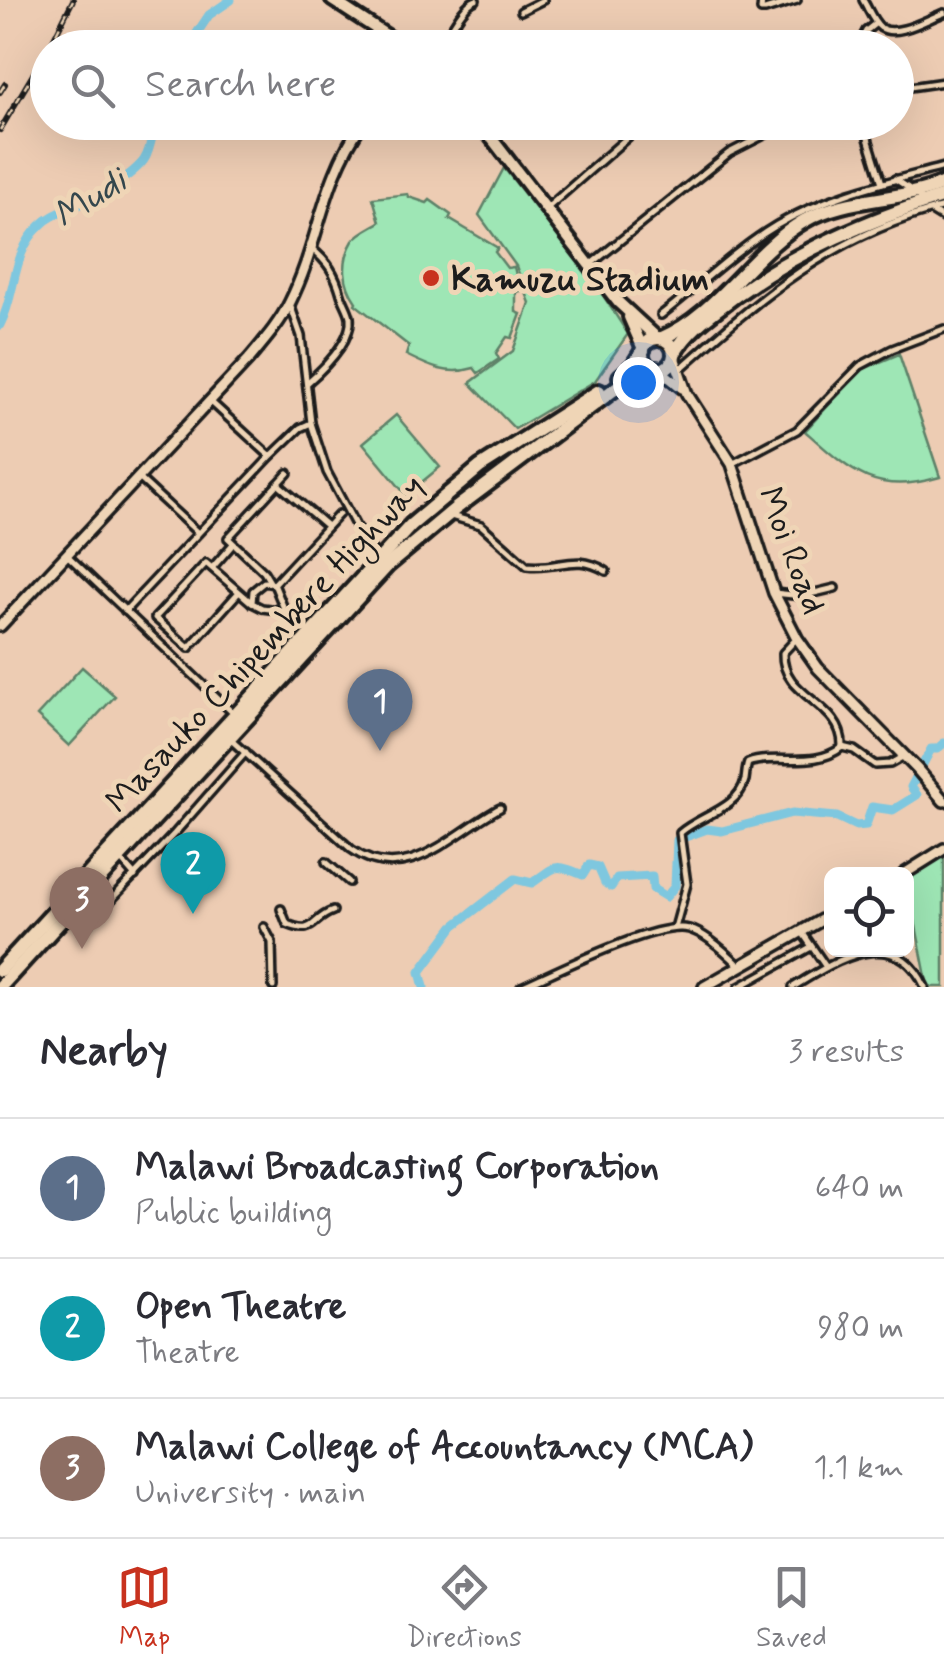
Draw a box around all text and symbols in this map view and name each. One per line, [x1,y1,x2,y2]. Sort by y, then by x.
search box [30,30,914,140]
icon: search [65,58,120,113]
text: Search here [145,61,336,110]
water label: Mudi [44,156,138,241]
place label: Kamuzu Stadium [451,257,709,303]
marker: Kamuzu Stadium [420,267,442,289]
your location [613,357,664,408]
street label: Masauko Chipembere Highway [96,465,437,826]
street label: Moi Road [746,481,836,621]
pin: 1 [348,668,412,751]
pin: 2 [160,832,226,914]
pin: 3 [49,866,114,949]
map controls [824,867,914,957]
button: locate [824,867,914,957]
text: Nearby [40,1025,168,1080]
text: 3 results [788,1031,904,1073]
text: Malawi Broadcasting Corporation [135,1143,659,1192]
text: 1 [65,1167,80,1209]
text: 640 m [815,1167,904,1209]
text: Public building [135,1192,332,1234]
text: Open Theatre [135,1283,346,1332]
text: 2 [65,1307,80,1349]
text: 980 m [817,1307,904,1349]
text: Theatre [135,1332,240,1374]
text: Malawi College of Accountancy (MCA) [135,1423,753,1472]
text: 3 [65,1447,80,1489]
text: 1.1 km [813,1447,904,1489]
text: University · main [135,1472,366,1514]
tab: Map [117,1560,172,1657]
tab: Directions [407,1560,522,1657]
tab: Saved [756,1560,827,1657]

